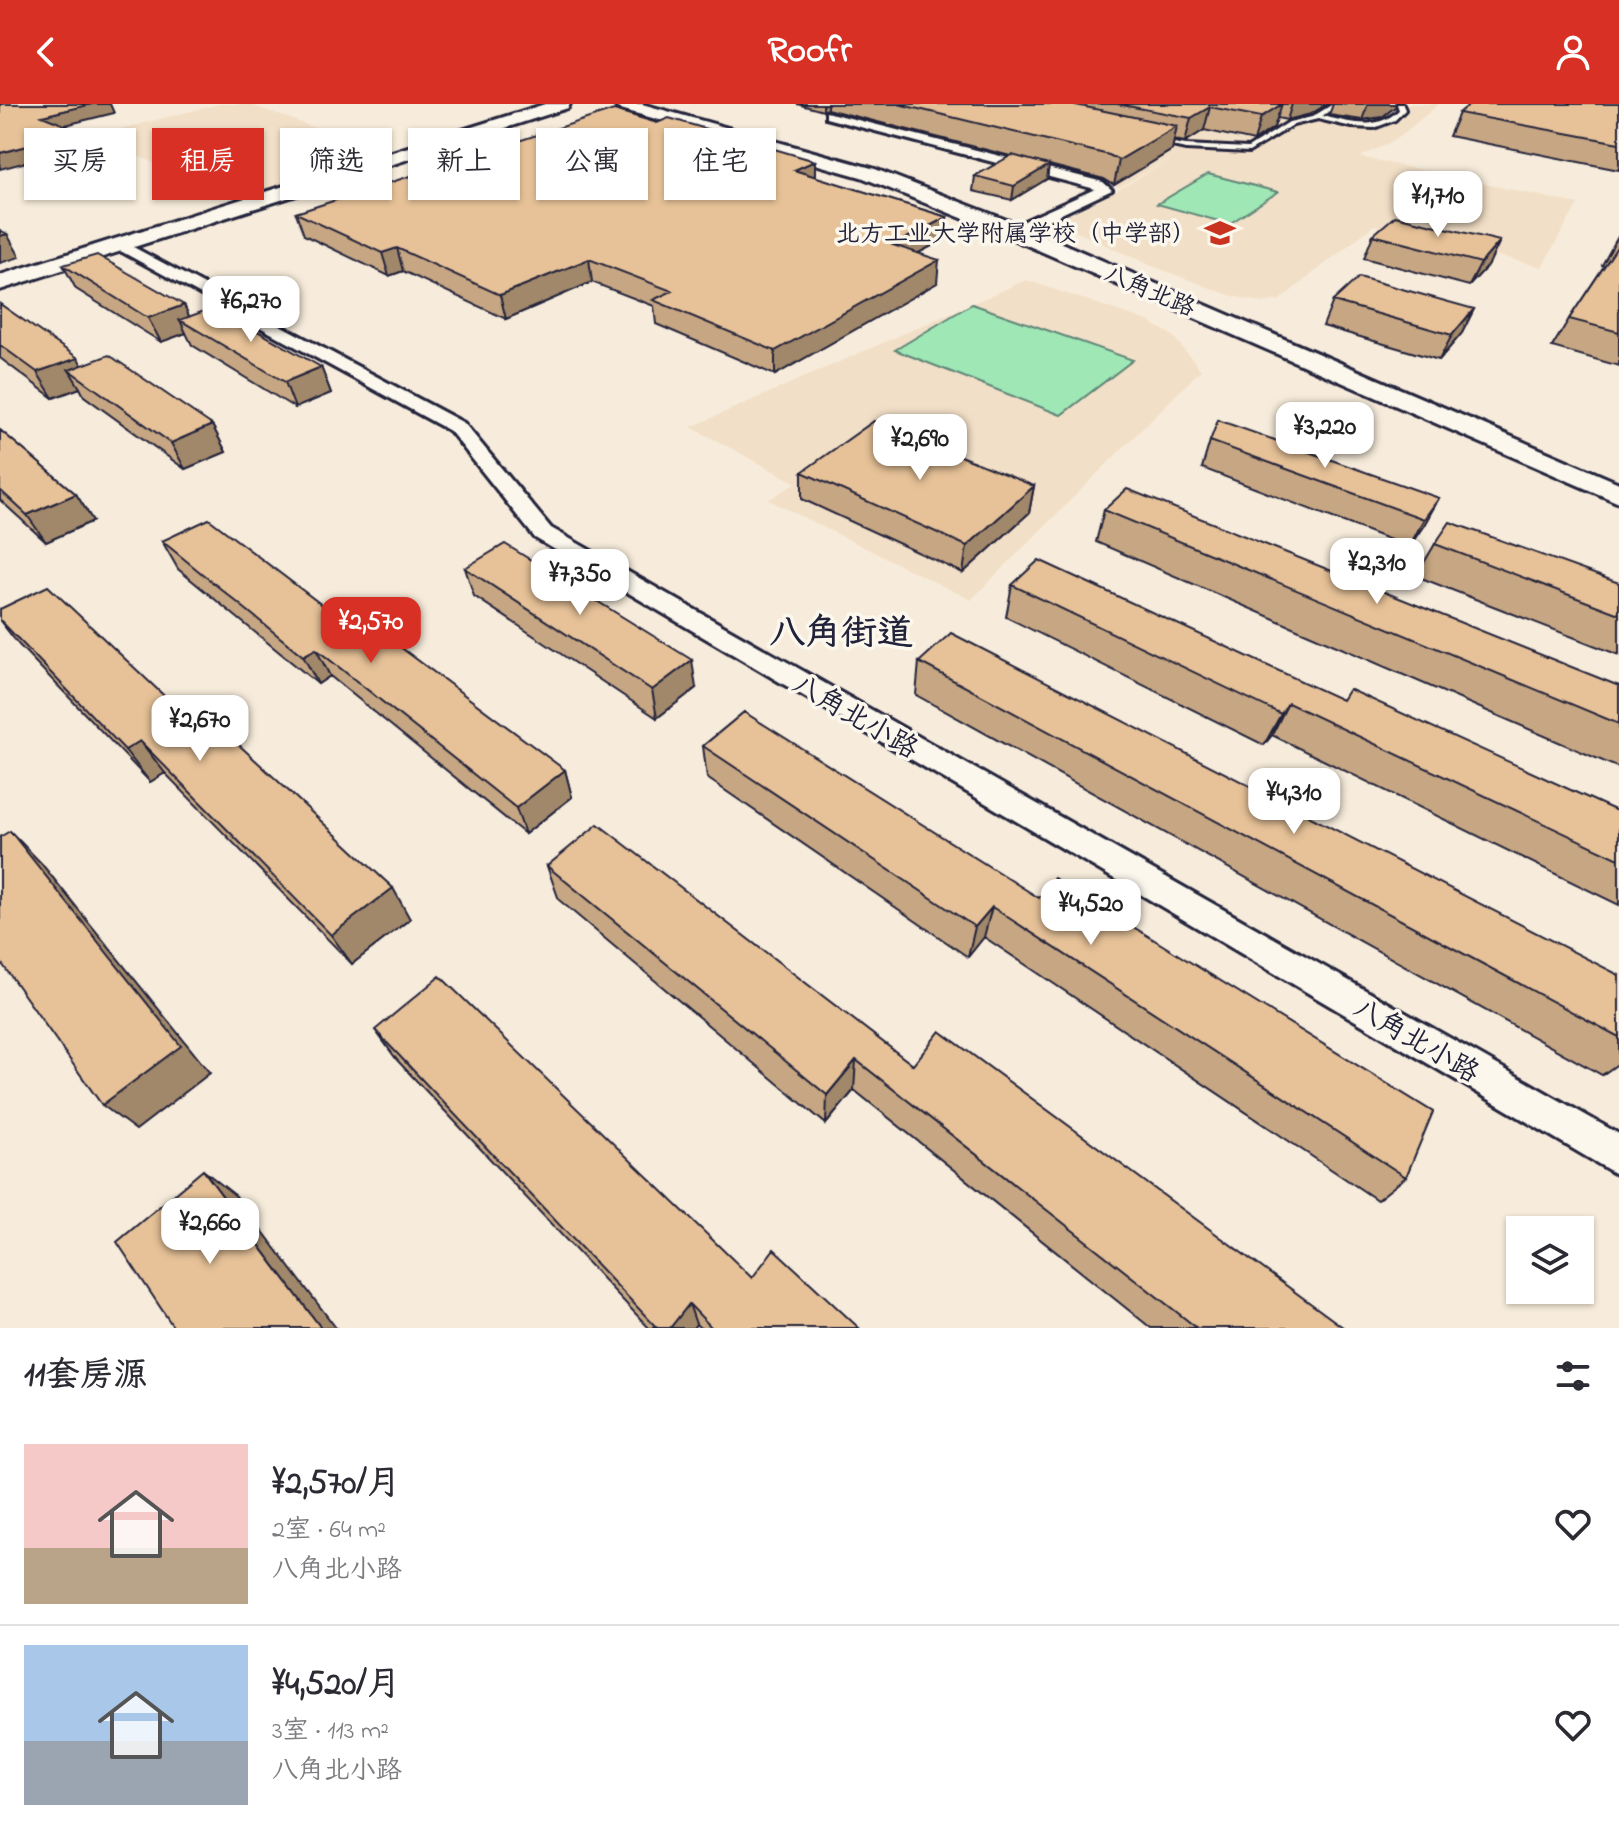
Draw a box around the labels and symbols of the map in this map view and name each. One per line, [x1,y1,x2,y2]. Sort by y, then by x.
pin: ¥1,710 [1373,171,1503,239]
school or university icon: 北方工业大学附属学校（中学部） [1203,216,1237,250]
place label: 北方工业大学附属学校（中学部） [836,218,1196,253]
street label: 八角北路 [1098,257,1200,327]
pin: ¥6,270 [186,276,316,344]
pin: ¥3,220 [1260,402,1390,470]
pin: ¥2,690 [855,414,985,482]
pin: ¥2,310 [1312,538,1442,606]
pin: ¥7,350 [515,549,645,617]
pin: ¥2,570 [306,597,436,665]
district label: 八角街道 [769,609,913,662]
street label: 八角北小路 [783,665,925,771]
pin: ¥2,670 [135,695,265,763]
pin: ¥4,310 [1229,768,1359,836]
pin: ¥4,520 [1026,879,1156,947]
street label: 八角北小路 [1344,989,1486,1095]
pin: ¥2,660 [145,1198,275,1266]

